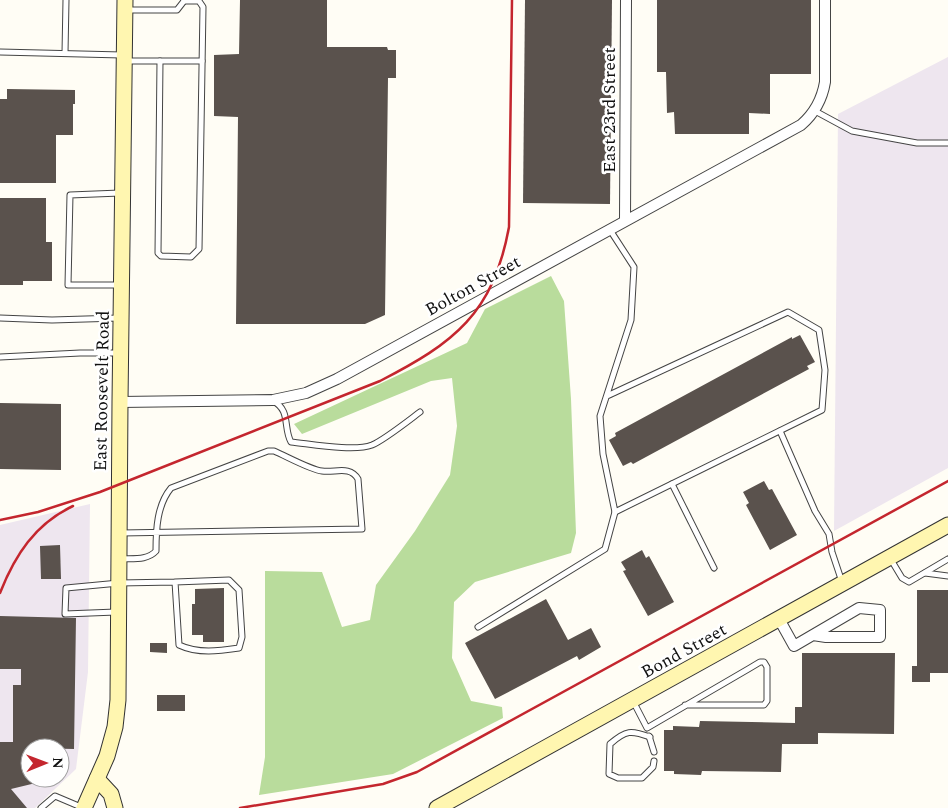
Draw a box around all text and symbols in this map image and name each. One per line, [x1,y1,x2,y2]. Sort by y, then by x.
street label: East 23rd Street [596,47,623,173]
street label: Bolton Street [420,249,526,323]
street label: East Roosevelt Road [87,310,117,472]
street label: Bond Street [636,616,732,686]
north arrow [20,738,70,788]
text: N [47,757,68,769]

